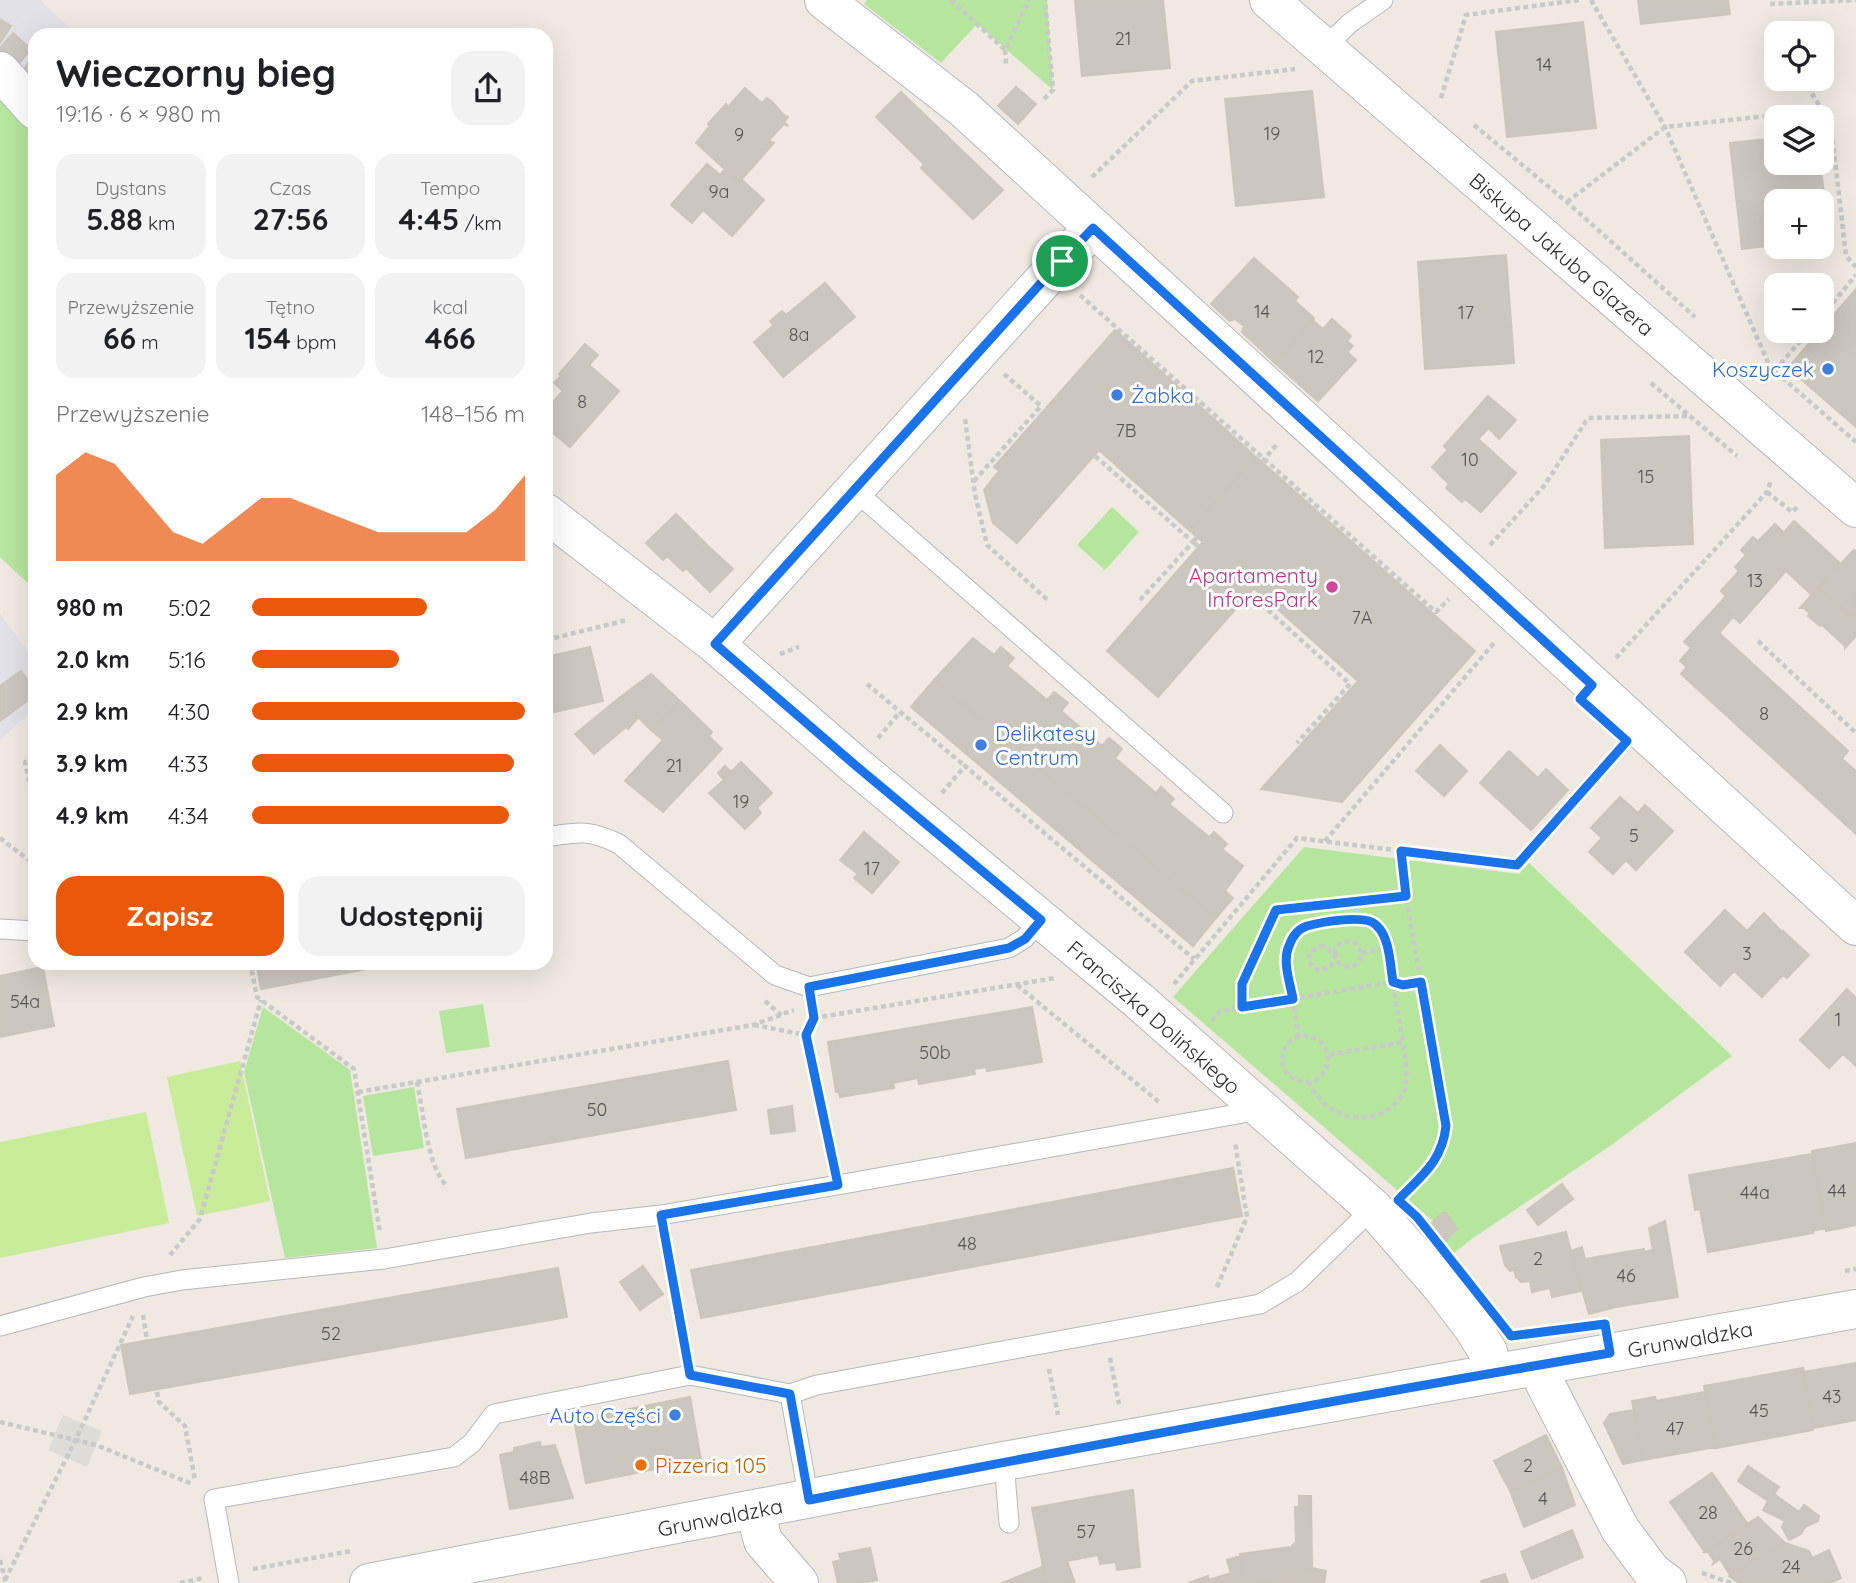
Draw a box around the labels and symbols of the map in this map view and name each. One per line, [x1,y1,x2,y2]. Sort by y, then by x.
house number: 21 [1115,27,1131,50]
house number: 14 [1536,53,1552,76]
house number: 19 [1264,122,1280,145]
house number: 9 [734,123,744,146]
street label: Biskupa Jakuba Glazera [1465,167,1659,341]
house number: 9a [709,180,729,203]
pin [1032,231,1092,291]
house number: 14 [1254,300,1270,323]
house number: 17 [1458,301,1474,324]
house number: 8a [789,323,809,346]
house number: 12 [1308,345,1324,368]
place label: Koszyczek [1712,356,1814,382]
marker: Koszyczek [1820,361,1836,377]
place label: Żabka [1131,382,1194,408]
marker: Żabka [1109,387,1125,403]
house number: 8 [577,390,587,413]
house number: 7B [1116,419,1136,442]
house number: 10 [1461,448,1479,471]
house number: 15 [1638,465,1654,488]
place label: Apartamenty InforesPark [1189,562,1318,612]
house number: 13 [1747,569,1763,592]
marker: Apartamenty InforesPark [1324,579,1340,595]
house number: 7A [1352,606,1373,629]
house number: 8 [1759,702,1769,725]
place label: Delikatesy Centrum [995,720,1096,770]
marker: Delikatesy Centrum [973,737,989,753]
house number: 21 [666,754,682,777]
house number: 19 [733,790,749,813]
house number: 5 [1629,824,1639,847]
house number: 17 [864,857,880,880]
street label: Franciszka Dolińskiego [1062,935,1246,1099]
house number: 3 [1742,942,1752,965]
house number: 54a [10,990,40,1013]
house number: 1 [1835,1008,1841,1031]
house number: 50b [919,1041,951,1064]
house number: 50 [587,1098,607,1121]
house number: 44 [1828,1179,1846,1202]
house number: 44a [1740,1181,1770,1204]
house number: 48 [957,1232,977,1255]
house number: 2 [1533,1247,1543,1270]
house number: 46 [1616,1264,1636,1287]
street label: Grunwaldzka [1625,1315,1755,1363]
house number: 52 [321,1322,341,1345]
house number: 43 [1823,1385,1841,1408]
house number: 45 [1749,1399,1769,1422]
place label: Auto Części [550,1402,661,1428]
marker: Auto Części [667,1407,683,1423]
house number: 47 [1666,1417,1684,1440]
place label: Pizzeria 105 [655,1452,767,1478]
house number: 2 [1523,1454,1533,1477]
marker: Pizzeria 105 [633,1457,649,1473]
house number: 48B [520,1466,550,1489]
house number: 4 [1538,1487,1548,1510]
street label: Grunwaldzka [655,1492,785,1542]
house number: 28 [1698,1501,1718,1524]
house number: 57 [1076,1520,1096,1543]
house number: 26 [1733,1537,1753,1560]
house number: 24 [1781,1555,1801,1578]

